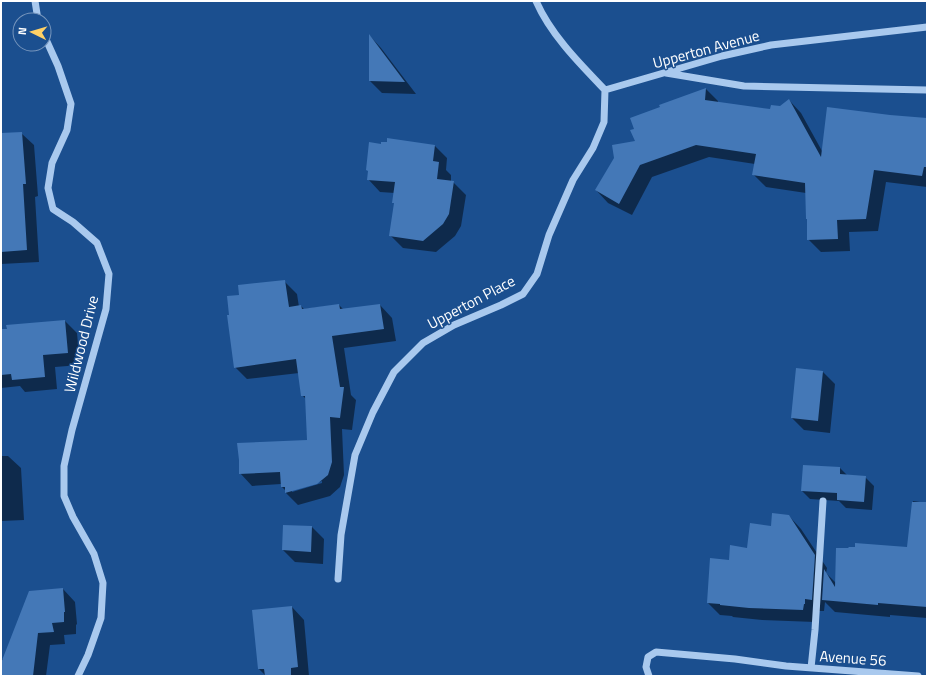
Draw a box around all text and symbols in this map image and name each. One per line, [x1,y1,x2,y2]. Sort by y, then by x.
north arrow [12,12,52,52]
street label: Upperton Avenue [650,24,762,74]
text: N [14,27,30,36]
street label: Upperton Place [423,269,519,335]
street label: Wildwood Drive [58,293,104,395]
street label: Avenue 56 [819,644,887,672]

